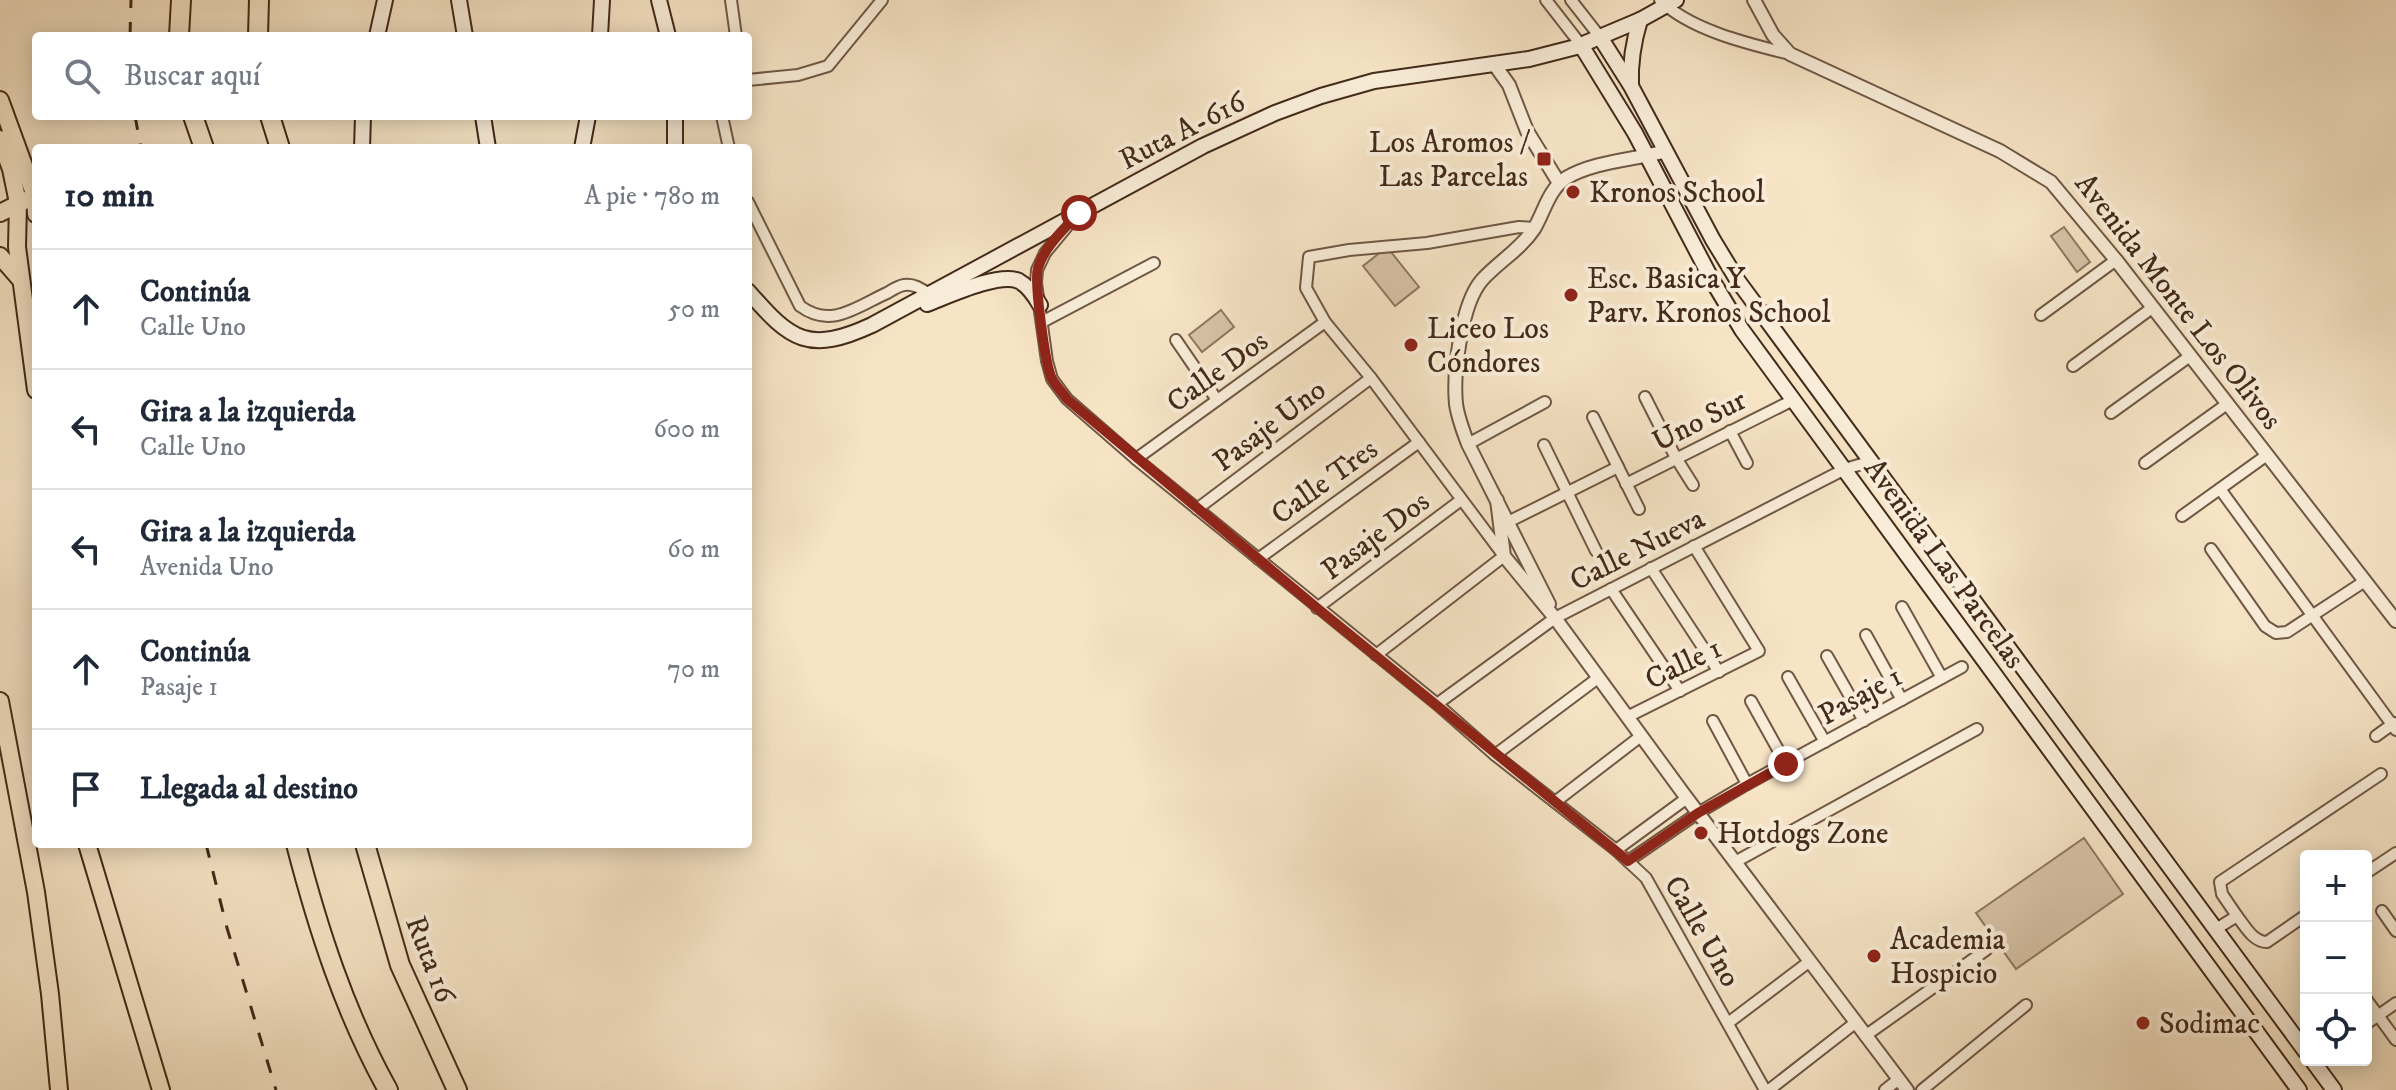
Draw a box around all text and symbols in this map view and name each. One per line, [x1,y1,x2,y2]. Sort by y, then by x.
search box [32,32,752,120]
icon: search [60,54,104,98]
text: Buscar aquí [124,58,261,95]
street label: Ruta A-616 [1113,83,1253,179]
place label: Los Aromos / Las Parcelas [1369,125,1531,196]
marker: Los Aromos / Las Parcelas [1535,150,1553,168]
street label: Avenida Monte Los Olivos [2066,166,2289,438]
text: 10 min [64,175,154,217]
place label: Kronos School [1589,175,1765,212]
text: A pie · 780 m [584,180,720,213]
marker: Kronos School [1564,183,1582,201]
route start [1061,195,1097,231]
place label: Esc. Basica Y Parv. Kronos School [1587,261,1831,332]
text: Continúa [140,274,250,311]
marker: Esc. Basica Y Parv. Kronos School [1562,286,1580,304]
icon: ahead [64,287,108,331]
text: 50 m [668,293,720,326]
text: Calle Uno [140,311,246,344]
place label: Liceo Los Cóndores [1427,311,1549,382]
street label: Calle Dos [1160,323,1276,421]
marker: Liceo Los Cóndores [1402,336,1420,354]
street label: Pasaje Uno [1206,372,1334,481]
street label: Uno Sur [1647,382,1753,461]
text: Gira a la izquierda [140,394,355,431]
icon: left [64,407,108,451]
text: 600 m [653,413,720,446]
text: Calle Uno [140,431,246,464]
street label: Calle Tres [1264,431,1385,533]
street label: Avenida Las Parcelas [1855,452,2032,676]
street label: Pasaje Dos [1314,484,1437,589]
street label: Calle Nueva [1564,501,1711,600]
text: Gira a la izquierda [140,514,355,551]
icon: left [64,527,108,571]
text: 60 m [667,533,720,566]
text: Avenida Uno [140,551,274,584]
street label: Calle 1 [1639,630,1728,699]
text: Continúa [140,634,250,671]
icon: ahead [64,647,108,691]
text: 70 m [667,653,720,686]
street label: Pasaje 1 [1812,658,1909,734]
text: Pasaje 1 [140,671,218,704]
route end [1768,746,1804,782]
icon: arrive [64,767,108,811]
text: Llegada al destino [140,771,358,808]
place label: Hotdogs Zone [1717,816,1888,853]
marker: Hotdogs Zone [1692,824,1710,842]
map controls [2300,850,2372,1066]
button: + [2300,850,2372,922]
street label: Calle Uno [1655,870,1748,994]
street label: Ruta 16 [396,911,463,1009]
place label: Academia Hospicio [1890,922,2005,993]
button: − [2300,922,2372,994]
marker: Academia Hospicio [1865,947,1883,965]
button: locate [2300,994,2372,1066]
place label: Sodimac [2159,1006,2260,1043]
marker: Sodimac [2134,1014,2152,1032]

